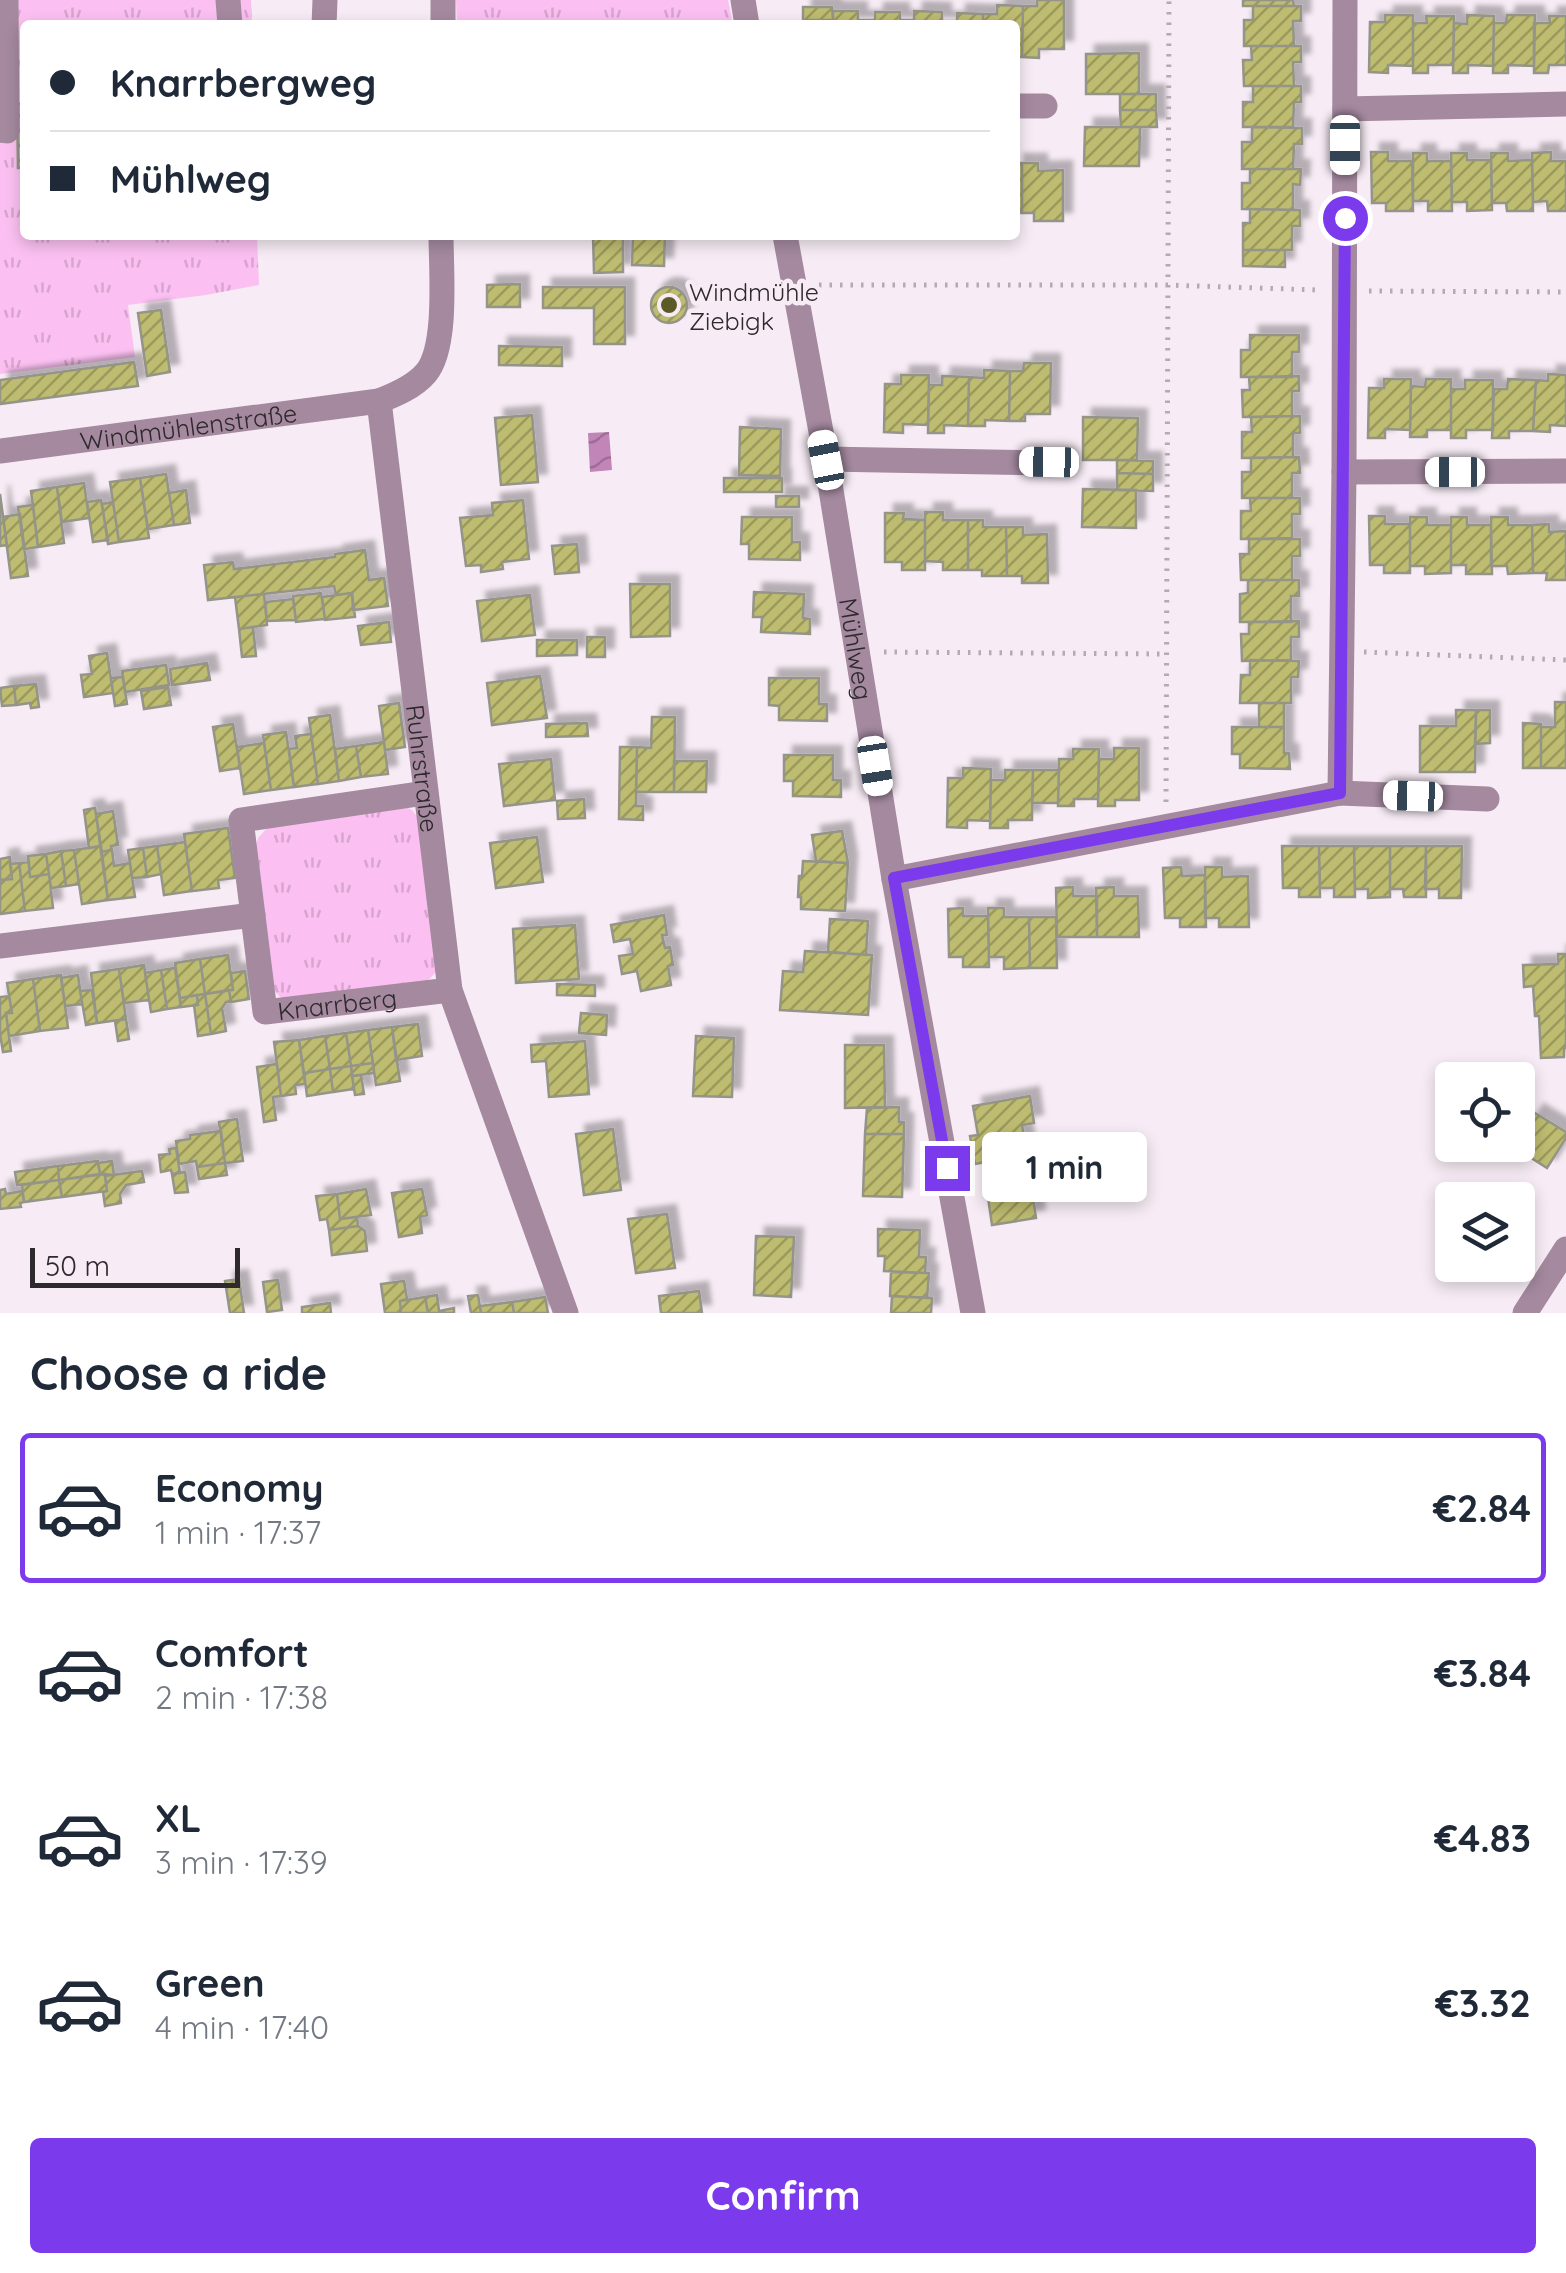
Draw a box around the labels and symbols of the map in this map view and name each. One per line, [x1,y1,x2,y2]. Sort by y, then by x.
car [1330,115,1360,175]
route start [1323,196,1368,241]
place label: Windmühle Ziebigk [689,276,819,336]
marker: Windmühle Ziebigk [658,294,680,316]
street label: Windmühlenstraße [78,396,299,456]
car [806,428,846,492]
car [1019,446,1079,478]
car [1425,457,1485,487]
street label: Mühlweg [833,596,880,702]
street label: Ruhrstraße [400,703,446,834]
car [855,734,895,798]
car [1382,780,1444,812]
street label: Knarrberg [276,981,398,1026]
callout: 1 min [982,1133,1147,1203]
route end [925,1146,970,1191]
scale bar [30,1243,240,1288]

